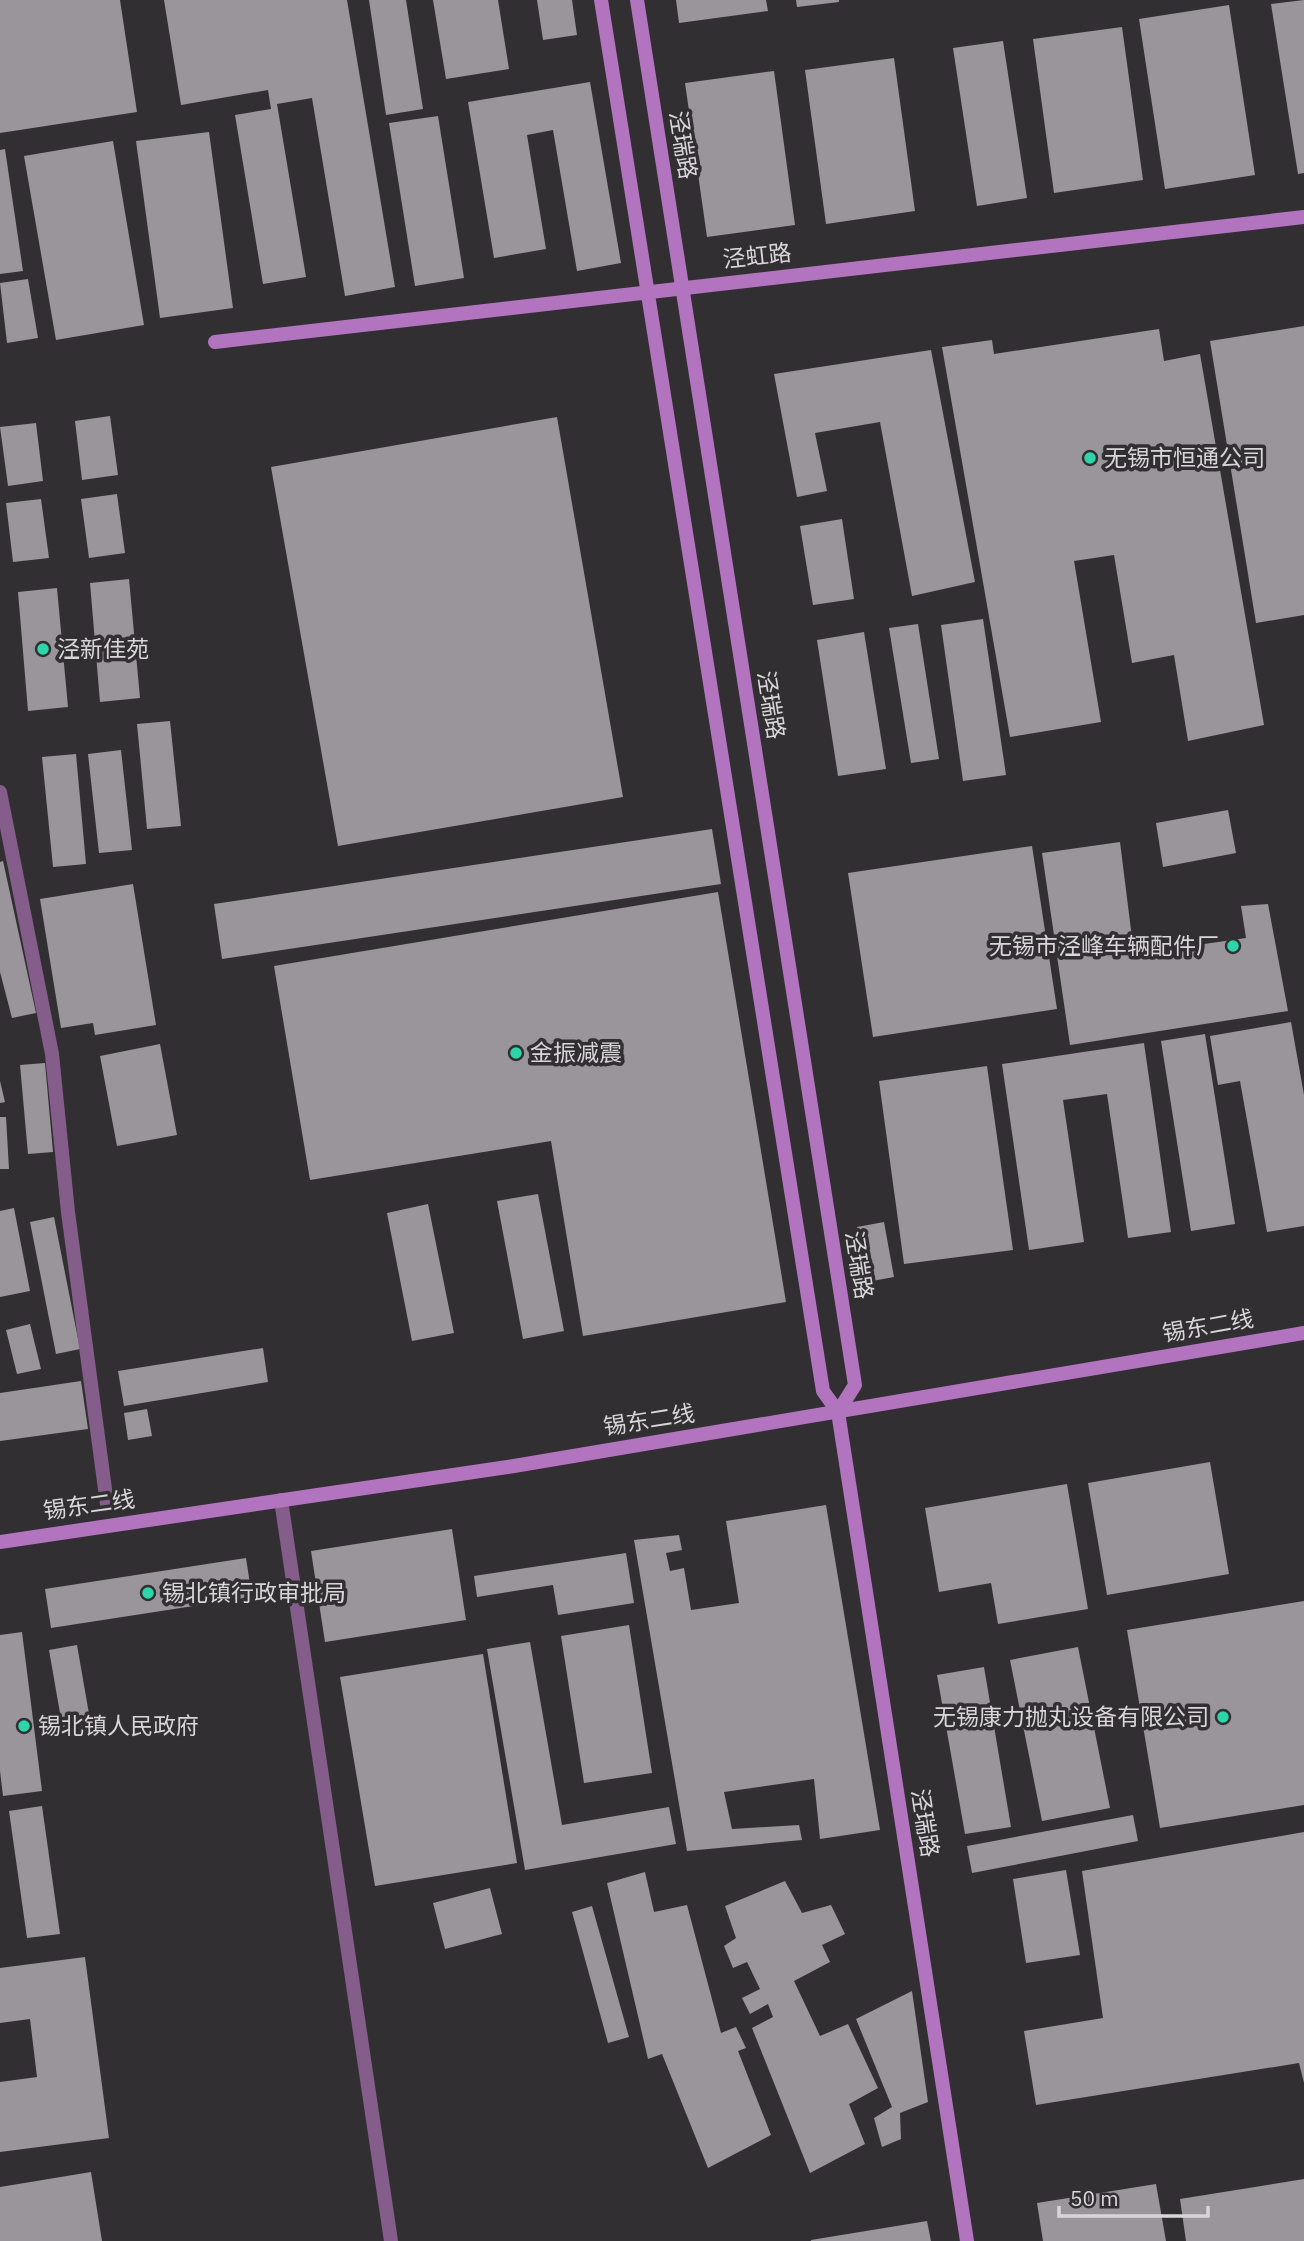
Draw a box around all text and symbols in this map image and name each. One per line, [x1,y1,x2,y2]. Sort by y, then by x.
street label: 泾瑞路 [664,108,704,181]
street label: 泾虹路 [721,236,793,274]
place label: 无锡市恒通公司 [1104,442,1265,472]
marker: 无锡市恒通公司 [1082,450,1098,466]
place label: 泾新佳苑 [57,633,149,663]
marker: 泾新佳苑 [35,641,51,657]
street label: 泾瑞路 [752,668,792,741]
place label: 无锡市泾峰车辆配件厂 [989,930,1219,960]
marker: 无锡市泾峰车辆配件厂 [1225,938,1241,954]
place label: 金振减震 [530,1037,622,1067]
marker: 金振减震 [508,1045,524,1061]
street label: 泾瑞路 [840,1228,880,1301]
street label: 锡东二线 [1160,1302,1256,1348]
street label: 锡东二线 [601,1397,697,1441]
street label: 锡东二线 [41,1483,137,1525]
place label: 锡北镇行政审批局 [162,1577,346,1607]
marker: 锡北镇行政审批局 [140,1585,156,1601]
place label: 无锡康力抛丸设备有限公司 [933,1701,1209,1731]
marker: 无锡康力抛丸设备有限公司 [1215,1709,1231,1725]
place label: 锡北镇人民政府 [38,1710,199,1740]
marker: 锡北镇人民政府 [16,1718,32,1734]
street label: 泾瑞路 [906,1786,946,1859]
scale bar [1059,2174,1208,2218]
text: 50 m [1070,2184,1119,2212]

